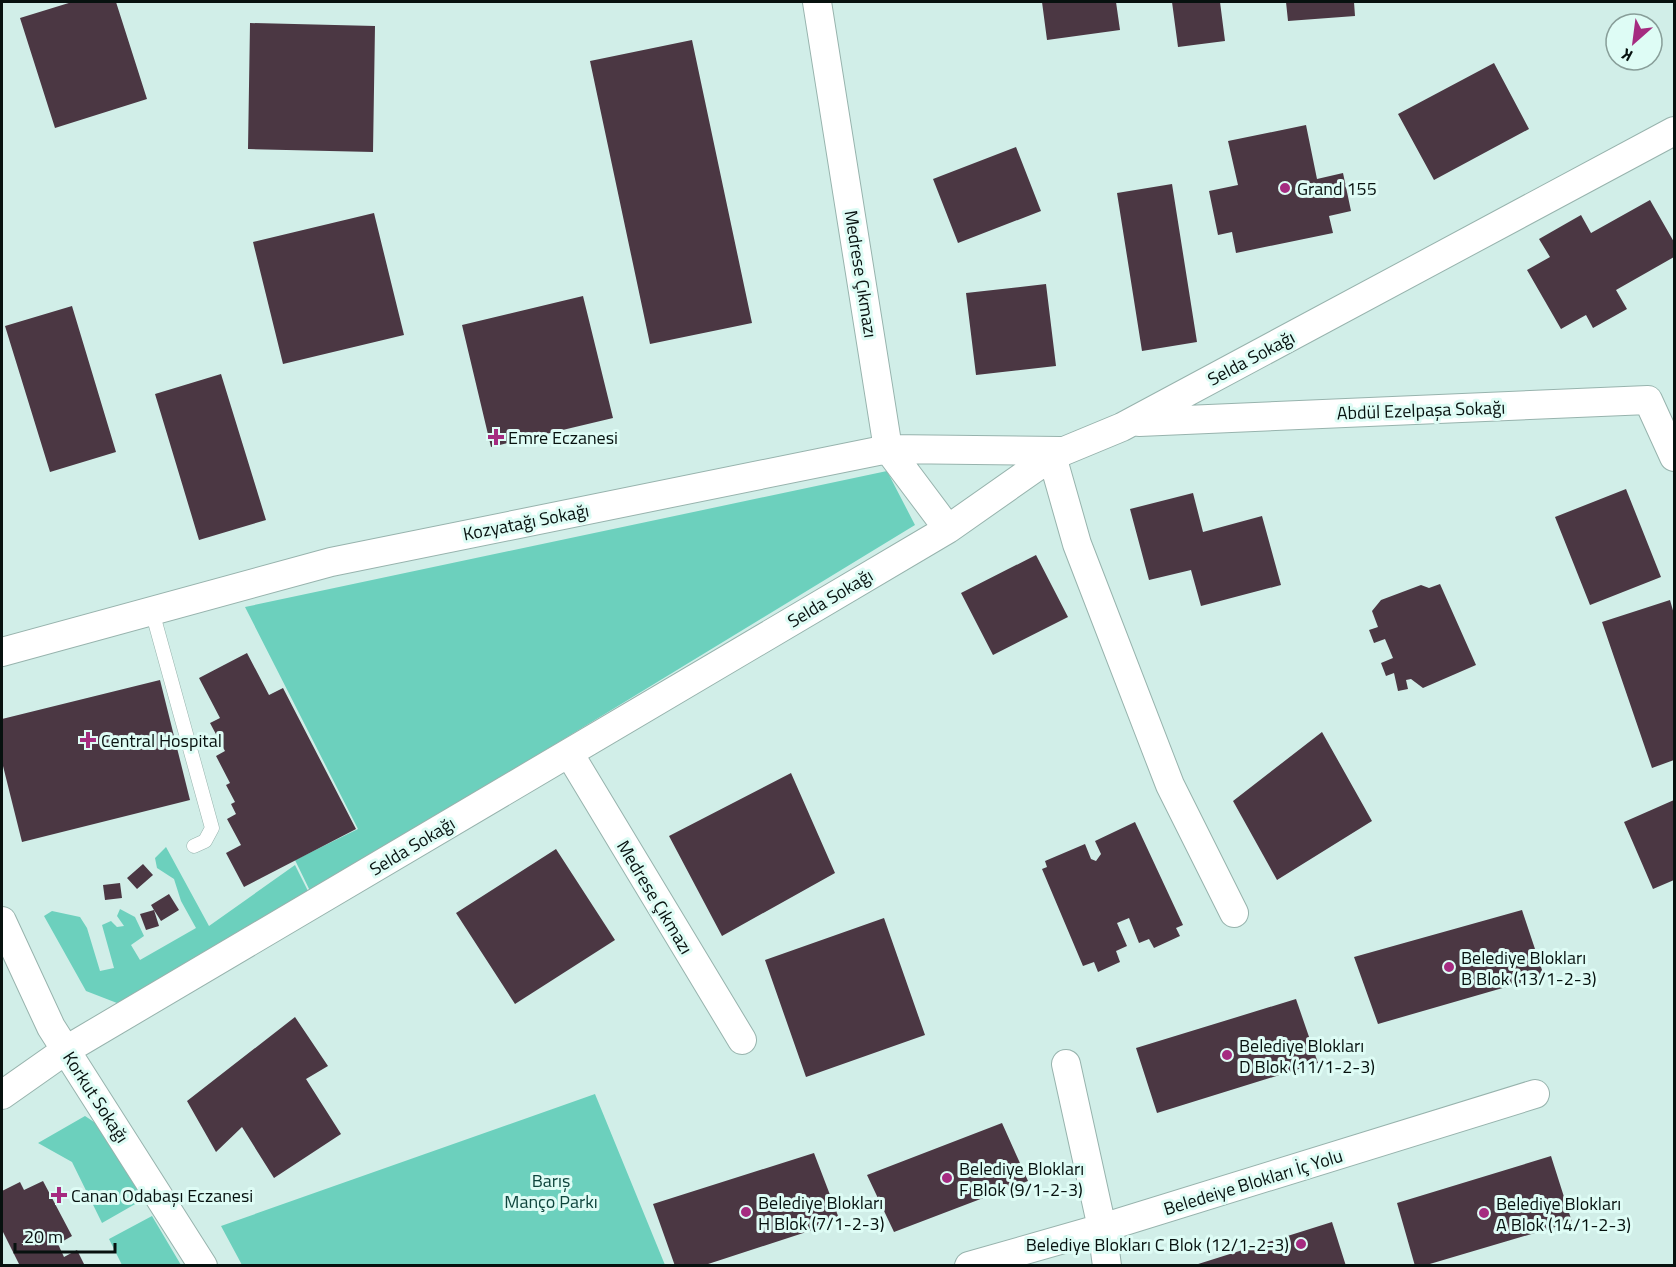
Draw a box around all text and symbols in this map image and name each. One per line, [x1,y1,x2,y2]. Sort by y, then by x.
north arrow [1604,12,1664,72]
text: K [1617,42,1637,68]
place label: Grand 155 [1297,175,1377,202]
marker: Grand 155 [1278,181,1292,195]
street label: Medrese Çıkmazı [838,208,884,340]
street label: Selda Sokağı [1202,324,1300,392]
street label: Abdül Ezelpaşa Sokağı [1336,394,1506,426]
place label: Emre Eczanesi [508,424,618,451]
marker: Emre Eczanesi [489,430,503,444]
street label: Kozyatağı Sokağı [461,497,591,547]
street label: Selda Sokağı [782,562,878,634]
place label: Central Hospital [101,727,222,754]
marker: Central Hospital [79,731,97,749]
street label: Selda Sokağı [364,810,460,882]
street label: Medrese Çıkmazı [610,835,700,959]
place label: Belediye Blokları B Blok (13/1-2-3) [1461,944,1596,992]
marker: Belediye Blokları B Blok (13/1-2-3) [1442,960,1456,974]
place label: Belediye Blokları D Blok (11/1-2-3) [1239,1032,1375,1080]
street label: Korkut Sokağı [56,1046,136,1148]
marker: Belediye Blokları D Blok (11/1-2-3) [1220,1048,1234,1062]
street label: Beledeiye Blokları İç Yolu [1160,1142,1346,1222]
place label: Belediye Blokları F Blok (9/1-2-3) [959,1155,1084,1203]
park label: Barış Manço Parkı [504,1167,598,1215]
marker: Belediye Blokları F Blok (9/1-2-3) [940,1171,954,1185]
place label: Canan Odabaşı Eczanesi [71,1182,253,1209]
marker: Canan Odabaşı Eczanesi [52,1188,66,1202]
place label: Belediye Blokları H Blok (7/1-2-3) [758,1189,884,1237]
place label: Belediye Blokları A Blok (14/1-2-3) [1496,1190,1631,1238]
marker: Belediye Blokları H Blok (7/1-2-3) [739,1205,753,1219]
marker: Belediye Blokları A Blok (14/1-2-3) [1477,1206,1491,1220]
scale bar [15,1216,116,1254]
text: 20 m [24,1223,63,1250]
place label: Belediye Blokları C Blok (12/1-2-3) [1026,1231,1289,1258]
marker: Belediye Blokları C Blok (12/1-2-3) [1294,1237,1308,1251]

